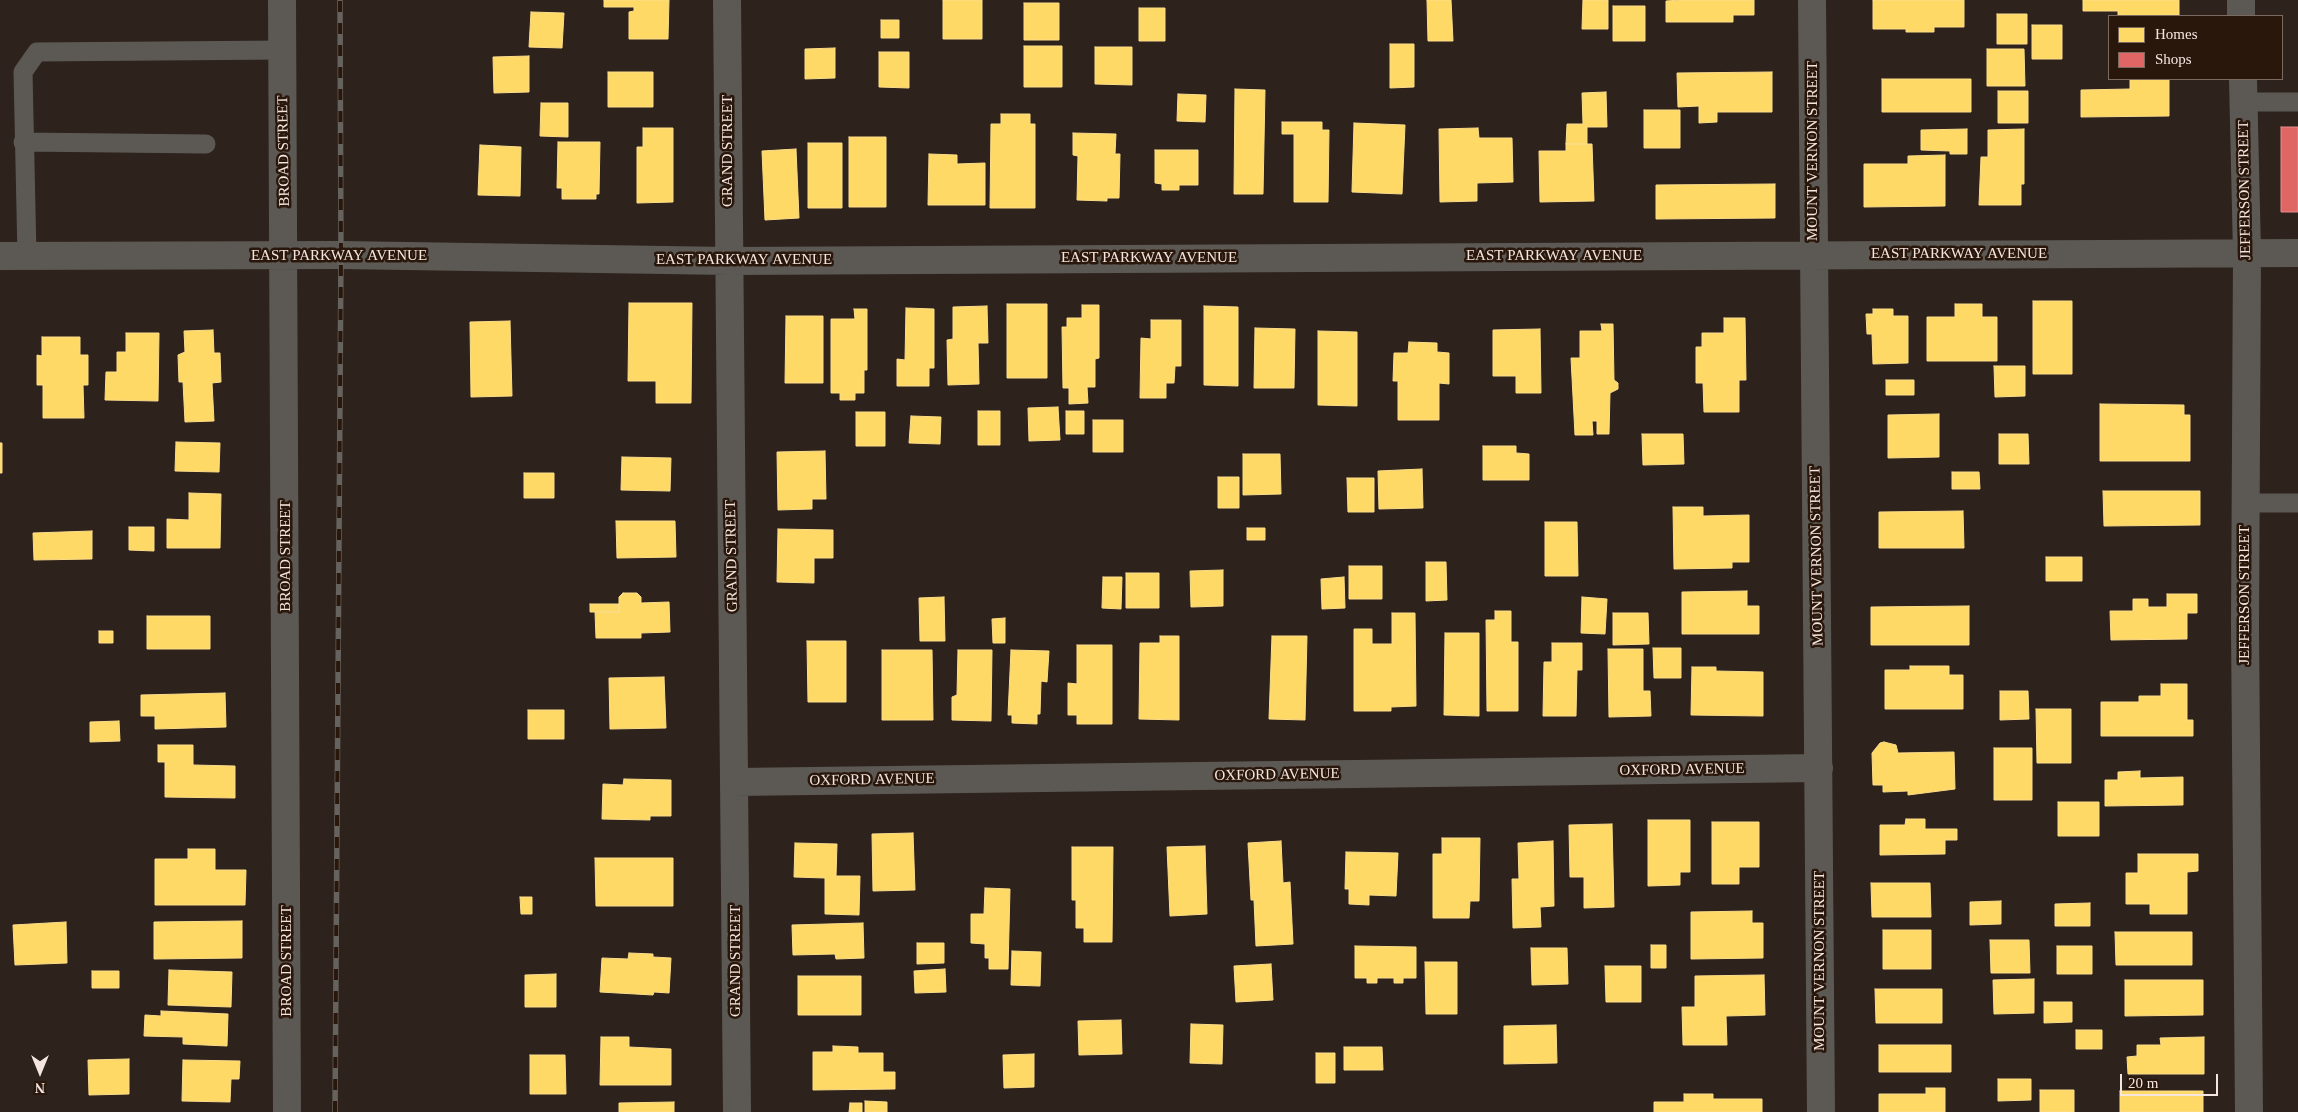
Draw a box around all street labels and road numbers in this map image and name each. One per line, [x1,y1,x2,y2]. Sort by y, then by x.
street label: MOUNT VERNON STREET [1804,61,1822,241]
street label: BROAD STREET [274,95,294,207]
street label: GRAND STREET [719,95,737,207]
street label: JEFFERSON STREET [2235,120,2255,260]
street label: EAST PARKWAY AVENUE [1871,245,2047,263]
street label: EAST PARKWAY AVENUE [251,247,427,265]
street label: EAST PARKWAY AVENUE [1466,247,1642,265]
street label: EAST PARKWAY AVENUE [1061,249,1237,267]
street label: EAST PARKWAY AVENUE [656,251,832,269]
street label: MOUNT VERNON STREET [1806,466,1828,646]
street label: BROAD STREET [277,500,295,612]
street label: GRAND STREET [722,500,742,612]
street label: JEFFERSON STREET [2236,525,2254,665]
street label: OXFORD AVENUE [1619,760,1745,780]
street label: OXFORD AVENUE [1214,765,1340,785]
street label: OXFORD AVENUE [809,770,935,790]
street label: MOUNT VERNON STREET [1811,871,1829,1051]
street label: BROAD STREET [278,905,296,1017]
street label: GRAND STREET [727,905,745,1017]

